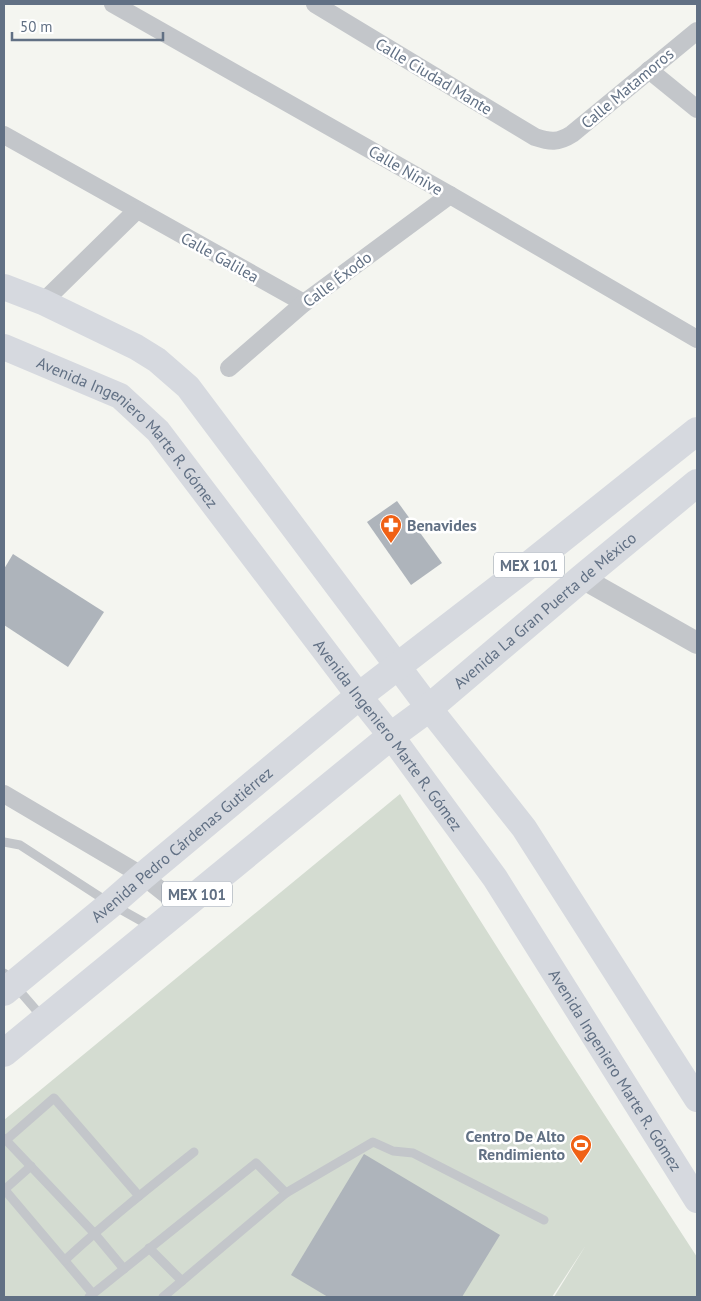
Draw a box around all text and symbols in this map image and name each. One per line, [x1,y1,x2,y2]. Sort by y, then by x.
scale bar [12,10,164,42]
text: 50 m [20,17,53,36]
street label: Calle Ciudad Mante [372,33,496,119]
street label: Calle Matamoros [577,43,678,133]
street label: Calle Nínive [365,141,447,199]
street label: Calle Galilea [178,227,262,287]
street label: Calle Éxodo [299,247,375,311]
street label: Avenida Ingeniero Marte R. Gómez [34,352,223,512]
pharmacy icon: Benavides [379,513,403,544]
place label: Benavides [407,515,477,535]
street label: Avenida La Gran Puerta de México [449,527,640,693]
road number: MEX 101 [494,552,564,578]
street label: Avenida Ingeniero Marte R. Gómez [310,635,467,835]
street label: Avenida Pedro Cárdenas Gutiérrez [87,762,277,926]
road number: MEX 101 [162,882,232,906]
street label: Avenida Ingeniero Marte R. Gómez [545,965,686,1175]
place label: Centro De Alto Rendimiento [466,1126,565,1164]
sports icon: Centro De Alto Rendimiento [569,1133,593,1164]

